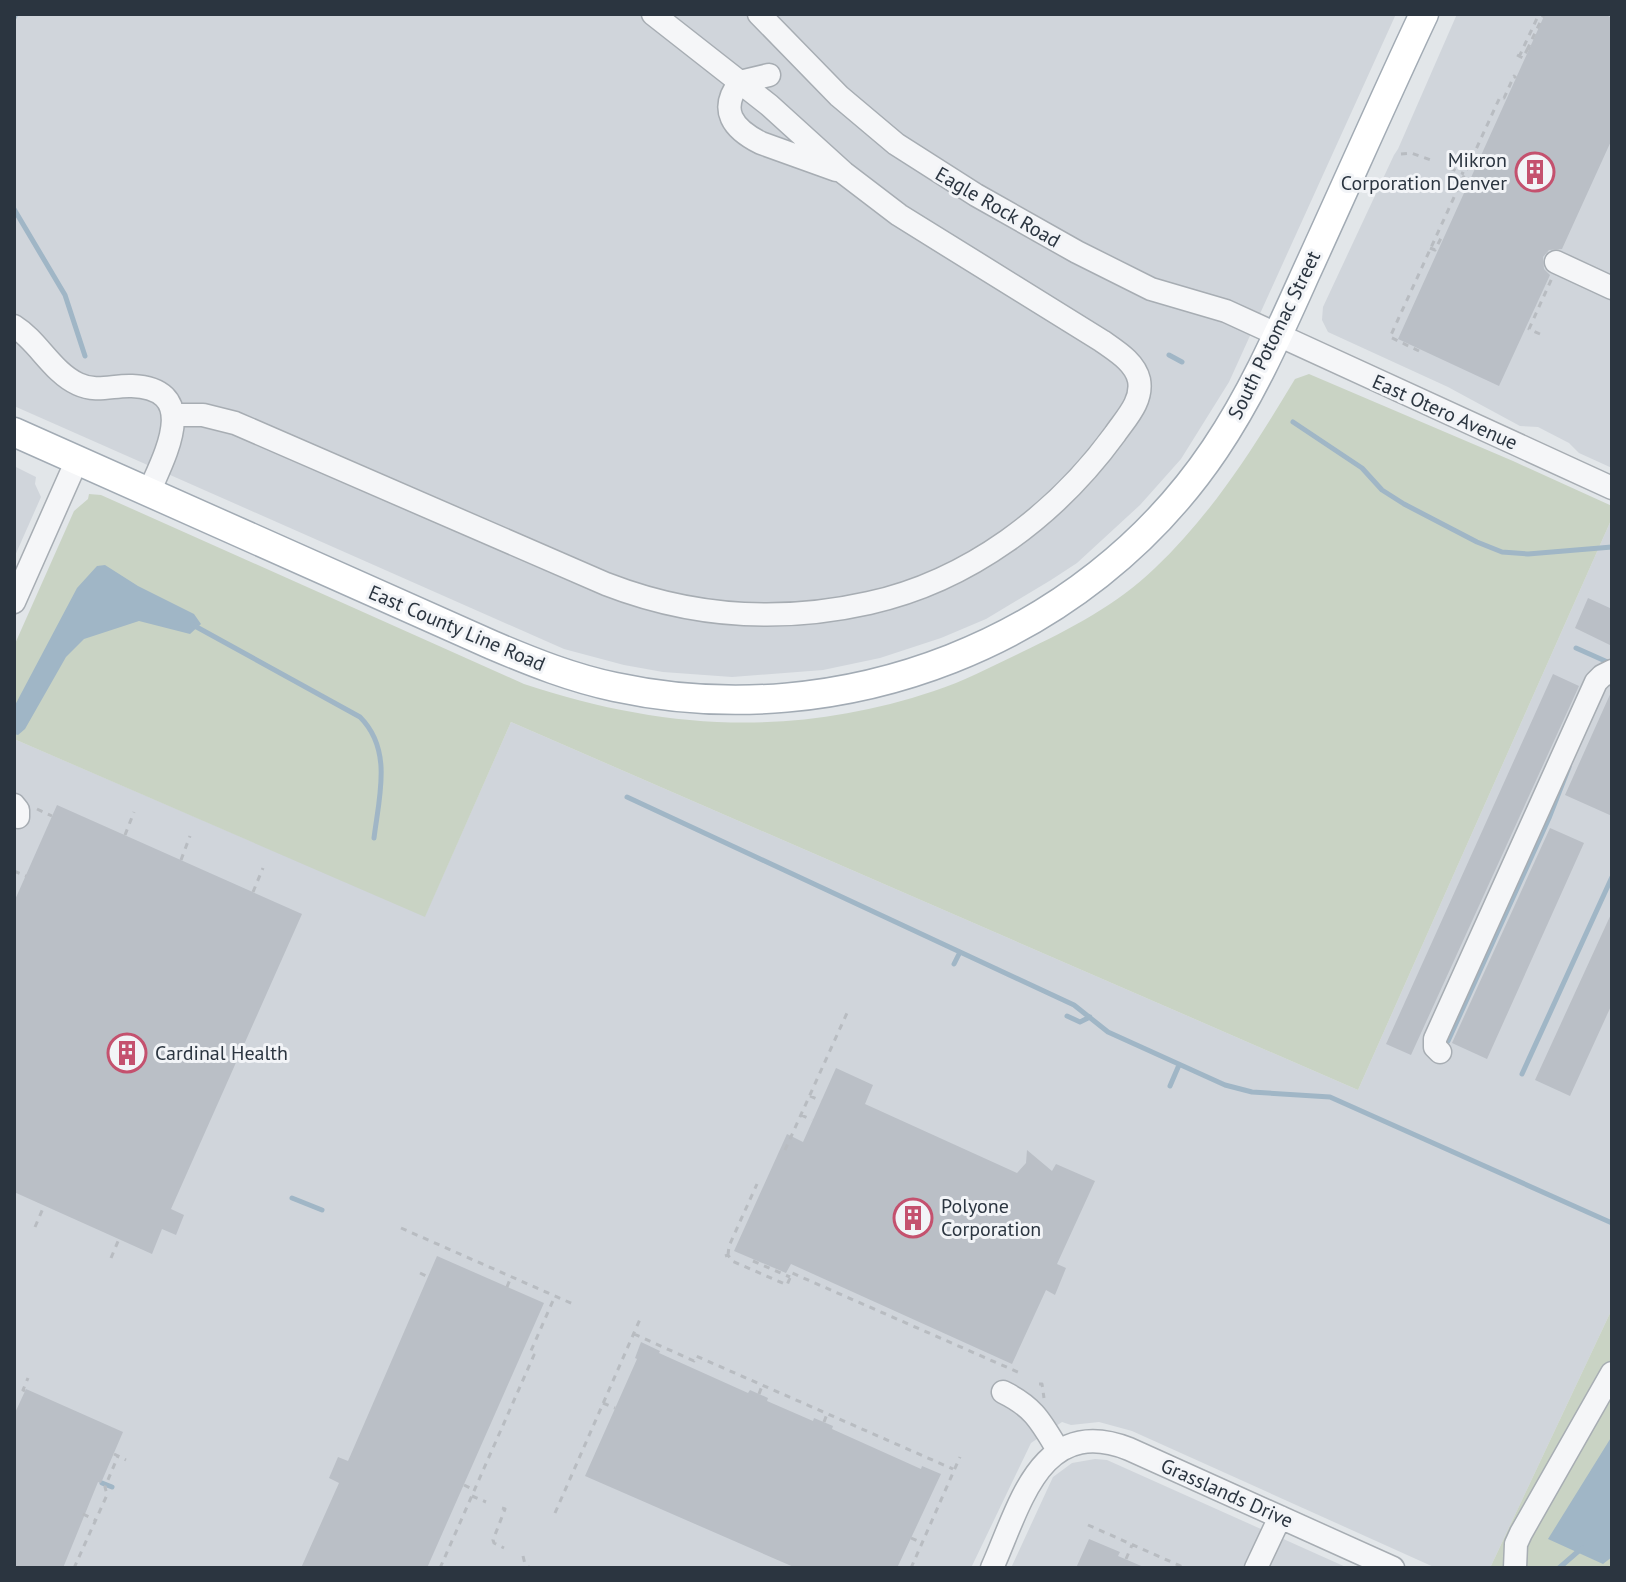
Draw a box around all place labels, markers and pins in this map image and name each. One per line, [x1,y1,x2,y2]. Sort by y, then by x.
place label: Mikron Corporation Denver [1341,147,1507,196]
building icon: Mikron Corporation Denver [1514,151,1556,193]
building icon: Cardinal Health [106,1032,148,1074]
place label: Cardinal Health [155,1040,288,1066]
place label: Polyone Corporation [941,1193,1041,1242]
building icon: Polyone Corporation [892,1197,934,1239]

